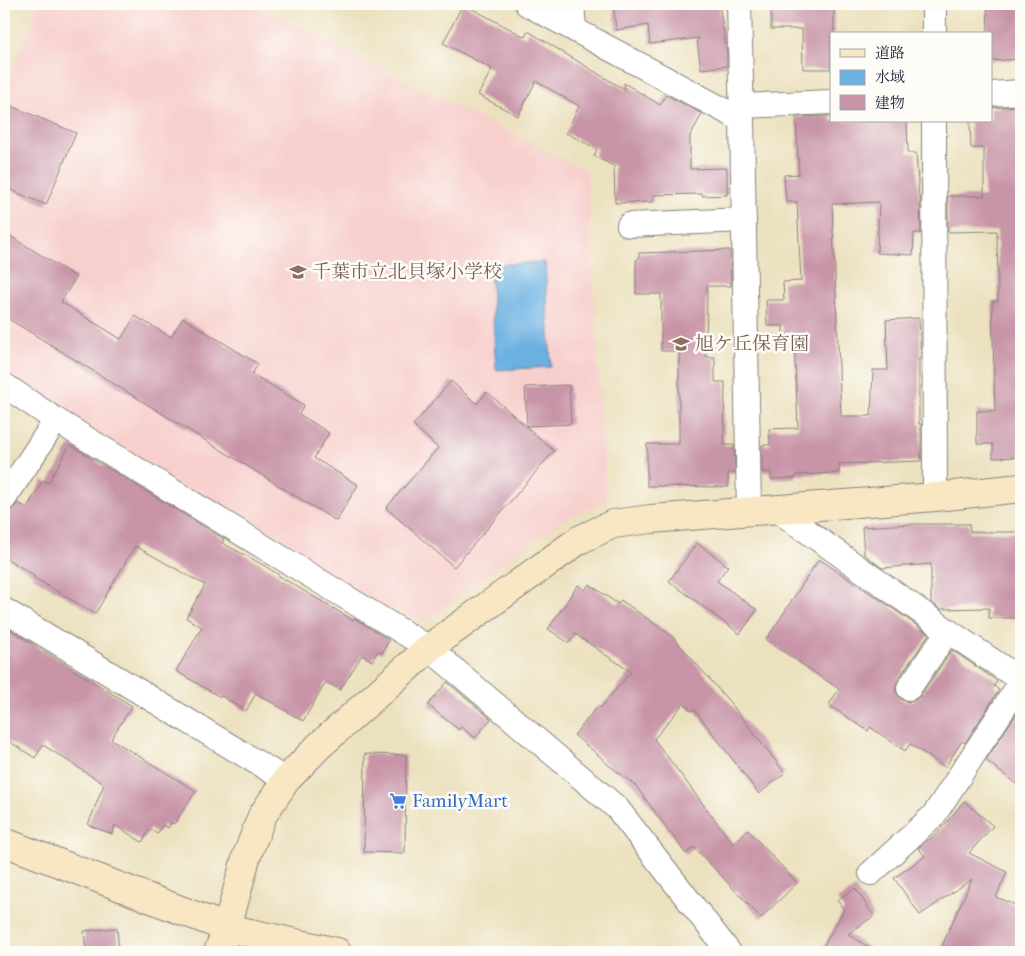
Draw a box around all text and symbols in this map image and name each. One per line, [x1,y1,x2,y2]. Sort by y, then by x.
legend [830,32,992,122]
text: 道路 [875,44,905,62]
text: 水域 [875,68,905,86]
text: 建物 [875,94,905,112]
place label: 千葉市立北貝塚小学校 [312,261,502,283]
school or university icon: 千葉市立北貝塚小学校 [288,262,308,282]
place label: 旭ケ丘保育園 [695,333,809,355]
school or university icon: 旭ケ丘保育園 [671,334,691,354]
place label: FamilyMart [412,790,508,812]
supermarket icon: FamilyMart [388,791,408,811]

